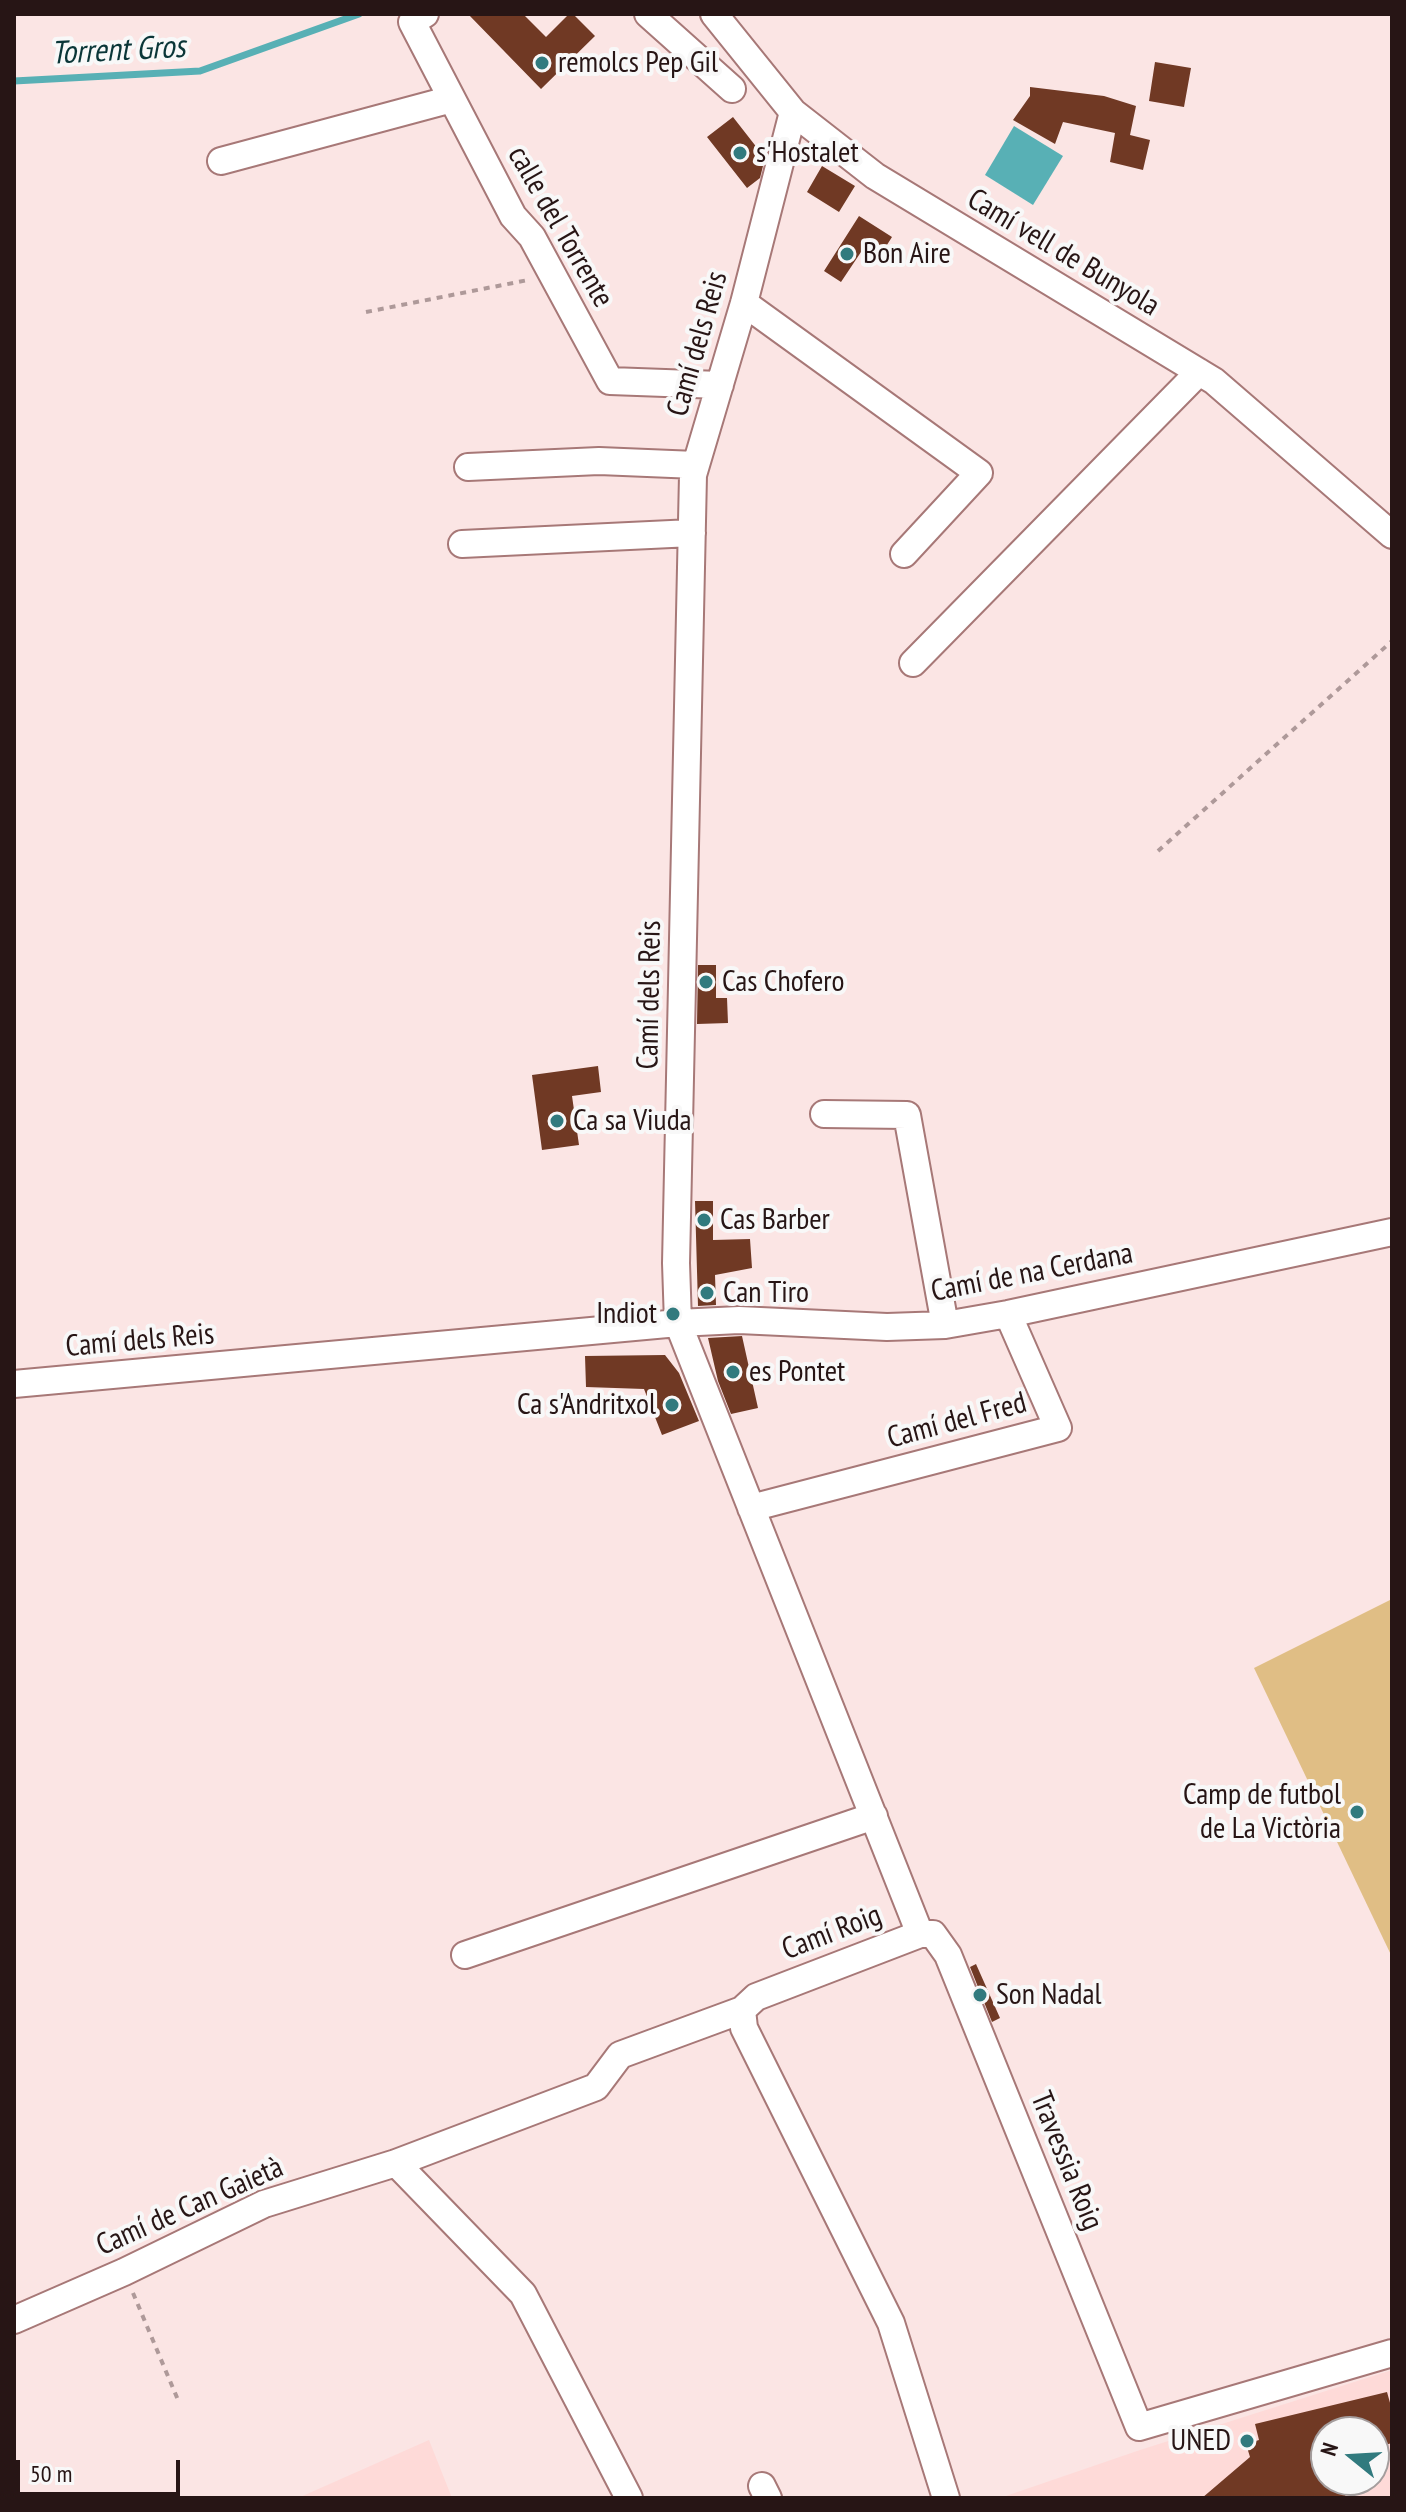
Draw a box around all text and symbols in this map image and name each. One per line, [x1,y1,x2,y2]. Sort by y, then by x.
water label: Torrent Gros [50,28,186,74]
place label: remolcs Pep Gil [558,45,718,81]
marker: remolcs Pep Gil [533,54,551,72]
place label: s'Hostalet [756,135,859,171]
street label: calle del Torrente [499,140,621,314]
marker: s'Hostalet [731,144,749,162]
street label: Camí vell de Bunyola [961,182,1165,324]
place label: Bon Aire [863,236,951,272]
marker: Bon Aire [838,245,856,263]
street label: Camí dels Reis [660,267,736,421]
street label: Camí dels Reis [631,920,669,1070]
place label: Cas Chofero [722,964,844,1000]
marker: Cas Chofero [697,973,715,991]
place label: Ca sa Viuda [573,1103,692,1139]
marker: Ca sa Viuda [548,1112,566,1130]
place label: Cas Barber [720,1202,830,1238]
marker: Cas Barber [695,1211,713,1229]
street label: Camí de na Cerdana [928,1236,1136,1310]
place label: Can Tiro [723,1275,809,1311]
marker: Can Tiro [698,1284,716,1302]
place label: Indiot [596,1296,657,1332]
marker: Indiot [664,1305,682,1323]
street label: Camí dels Reis [64,1317,216,1365]
place label: es Pontet [749,1354,845,1390]
marker: es Pontet [724,1363,742,1381]
street label: Camí del Fred [884,1385,1030,1457]
place label: Ca s'Andritxol [517,1387,656,1423]
marker: Ca s'Andritxol [663,1396,681,1414]
place label: Camp de futbol de La Victòria [1183,1777,1341,1848]
marker: Camp de futbol de La Victòria [1348,1803,1366,1821]
street label: Camí Roig [777,1898,887,1968]
place label: Son Nadal [996,1977,1101,2013]
marker: Son Nadal [971,1986,989,2004]
street label: Travessia Roig [1022,2087,1110,2235]
street label: Camí de Can Gaietà [91,2150,289,2264]
north arrow [1310,2416,1390,2496]
place label: UNED [1171,2423,1231,2459]
marker: UNED [1238,2432,1256,2450]
text: N [1314,2439,1344,2459]
scale bar [20,2444,184,2494]
text: 50 m [30,2458,72,2489]

